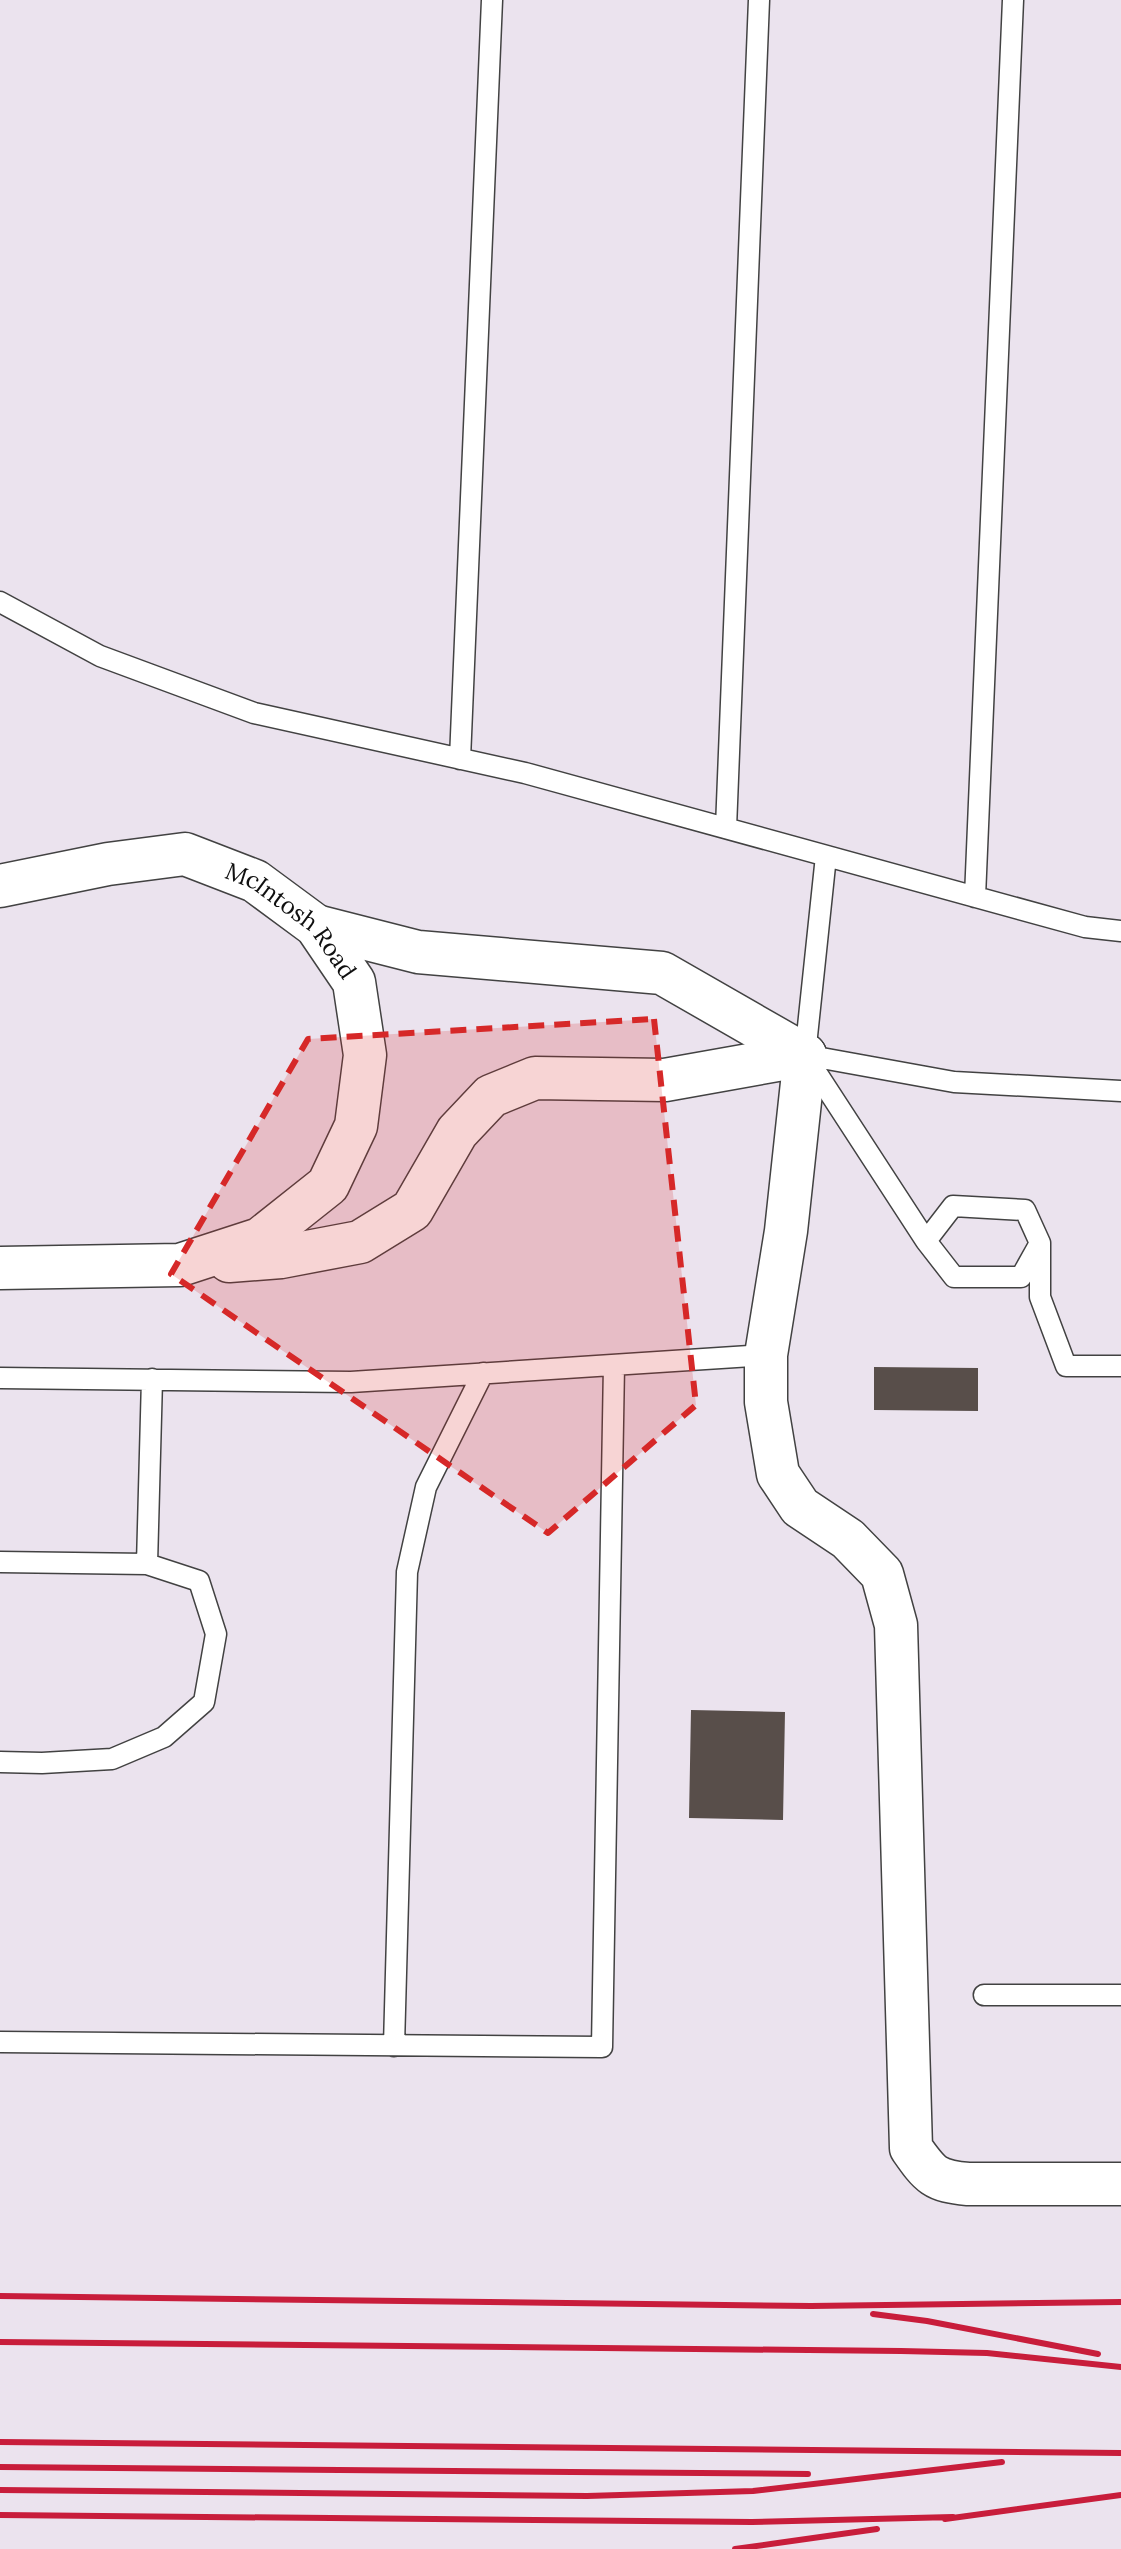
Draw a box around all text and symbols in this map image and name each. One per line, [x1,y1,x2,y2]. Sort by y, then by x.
street label: McIntosh Road [221,855,363,985]

